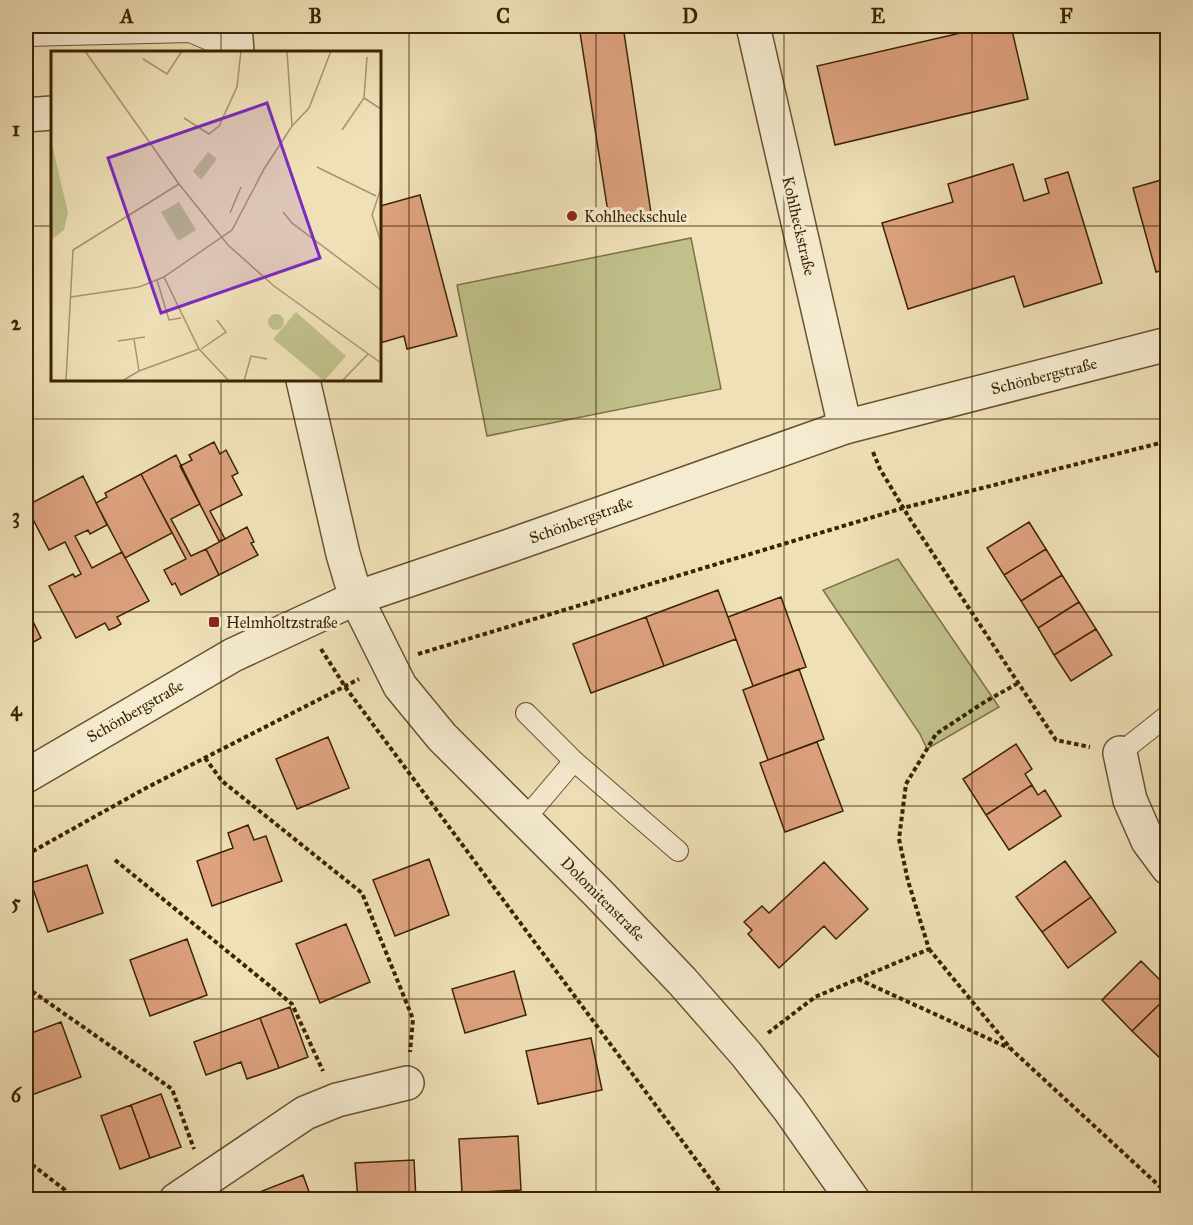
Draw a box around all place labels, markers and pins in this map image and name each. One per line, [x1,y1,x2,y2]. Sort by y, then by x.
place label: Kohlheckschule [584,207,687,226]
marker: Kohlheckschule [565,209,579,223]
place label: Helmholtzstraße [226,613,338,632]
marker: Helmholtzstraße [207,615,221,629]

